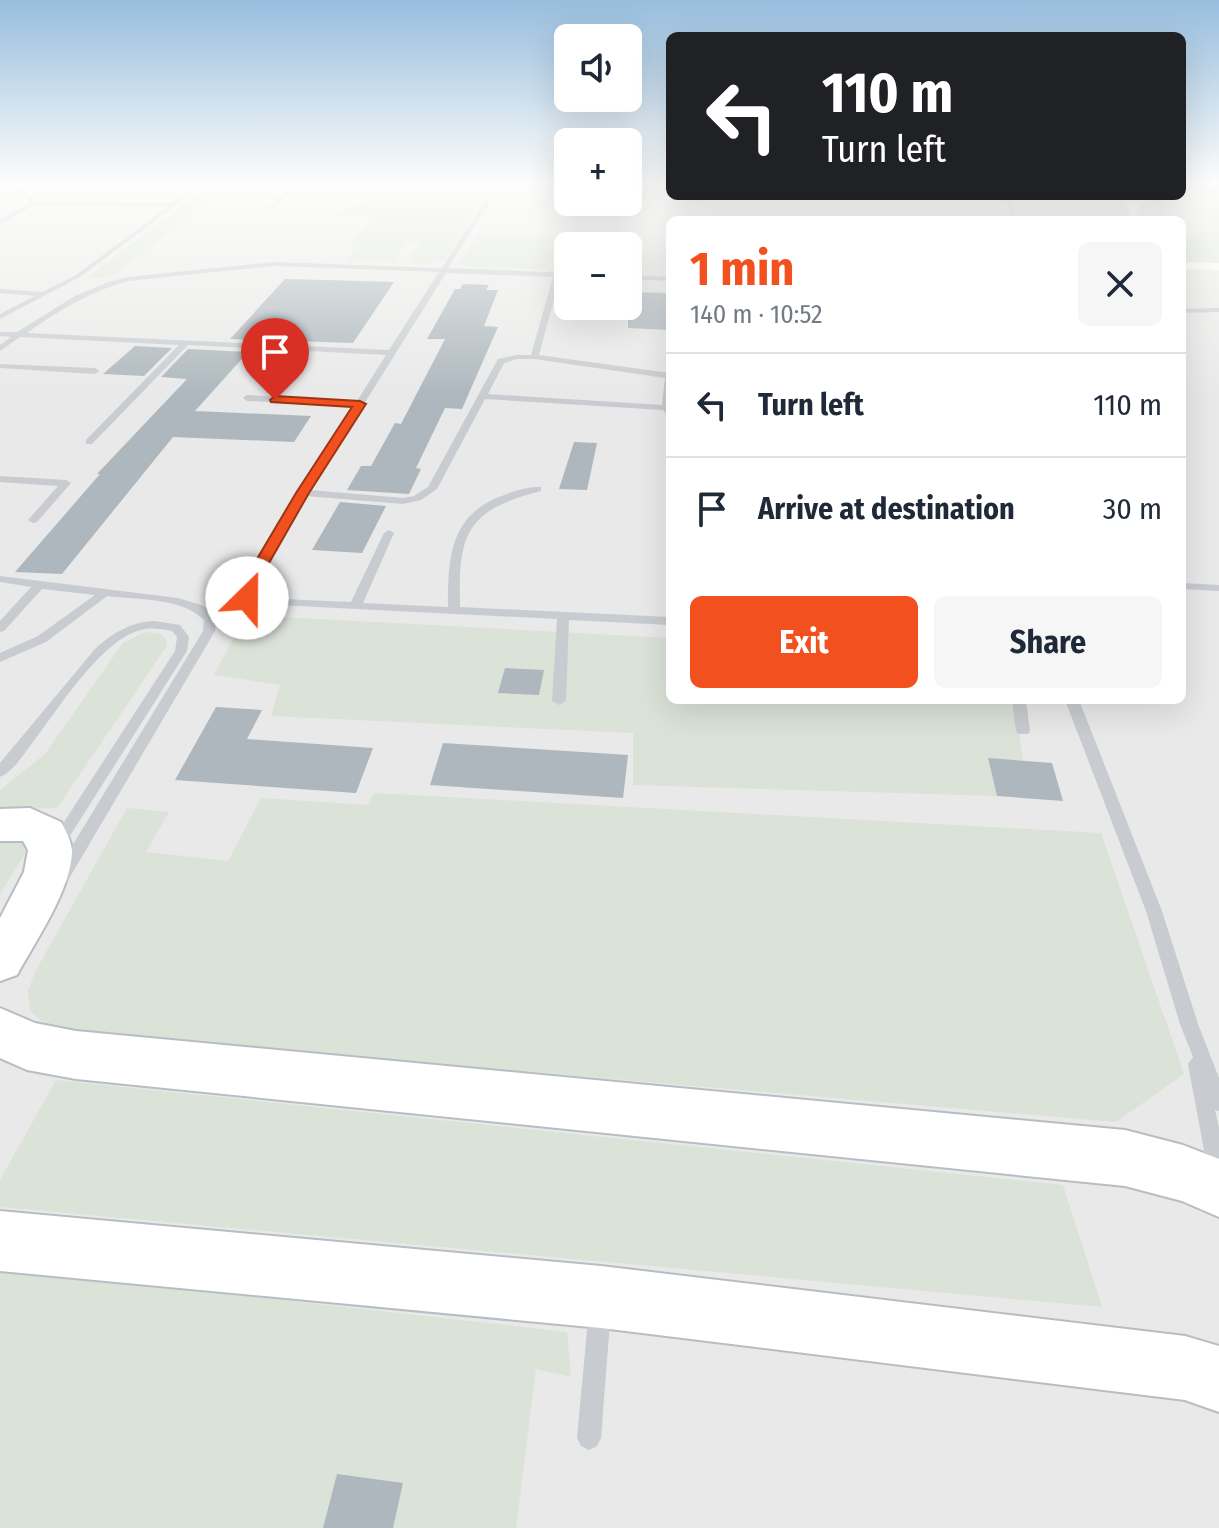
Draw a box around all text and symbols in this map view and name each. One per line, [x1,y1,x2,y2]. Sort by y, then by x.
map controls [554,24,642,320]
button: sound [554,24,642,112]
text: 110 m [822,60,953,127]
icon: left [690,64,794,168]
button: + [554,128,642,216]
text: Turn left [822,128,946,172]
button: − [554,232,642,320]
text: 1 min [690,240,795,298]
button: close [1078,242,1162,326]
text: 140 m · 10:52 [690,299,823,330]
pin [241,318,309,400]
icon: arrive [253,330,297,374]
icon: left [690,383,734,427]
text: Turn left [758,387,864,423]
text: 110 m [1093,387,1162,423]
icon: arrive [690,487,734,531]
text: Arrive at destination [758,491,1015,527]
text: 30 m [1103,491,1162,527]
position arrow [205,556,289,640]
button: Exit [690,596,918,688]
button: Share [934,596,1162,688]

